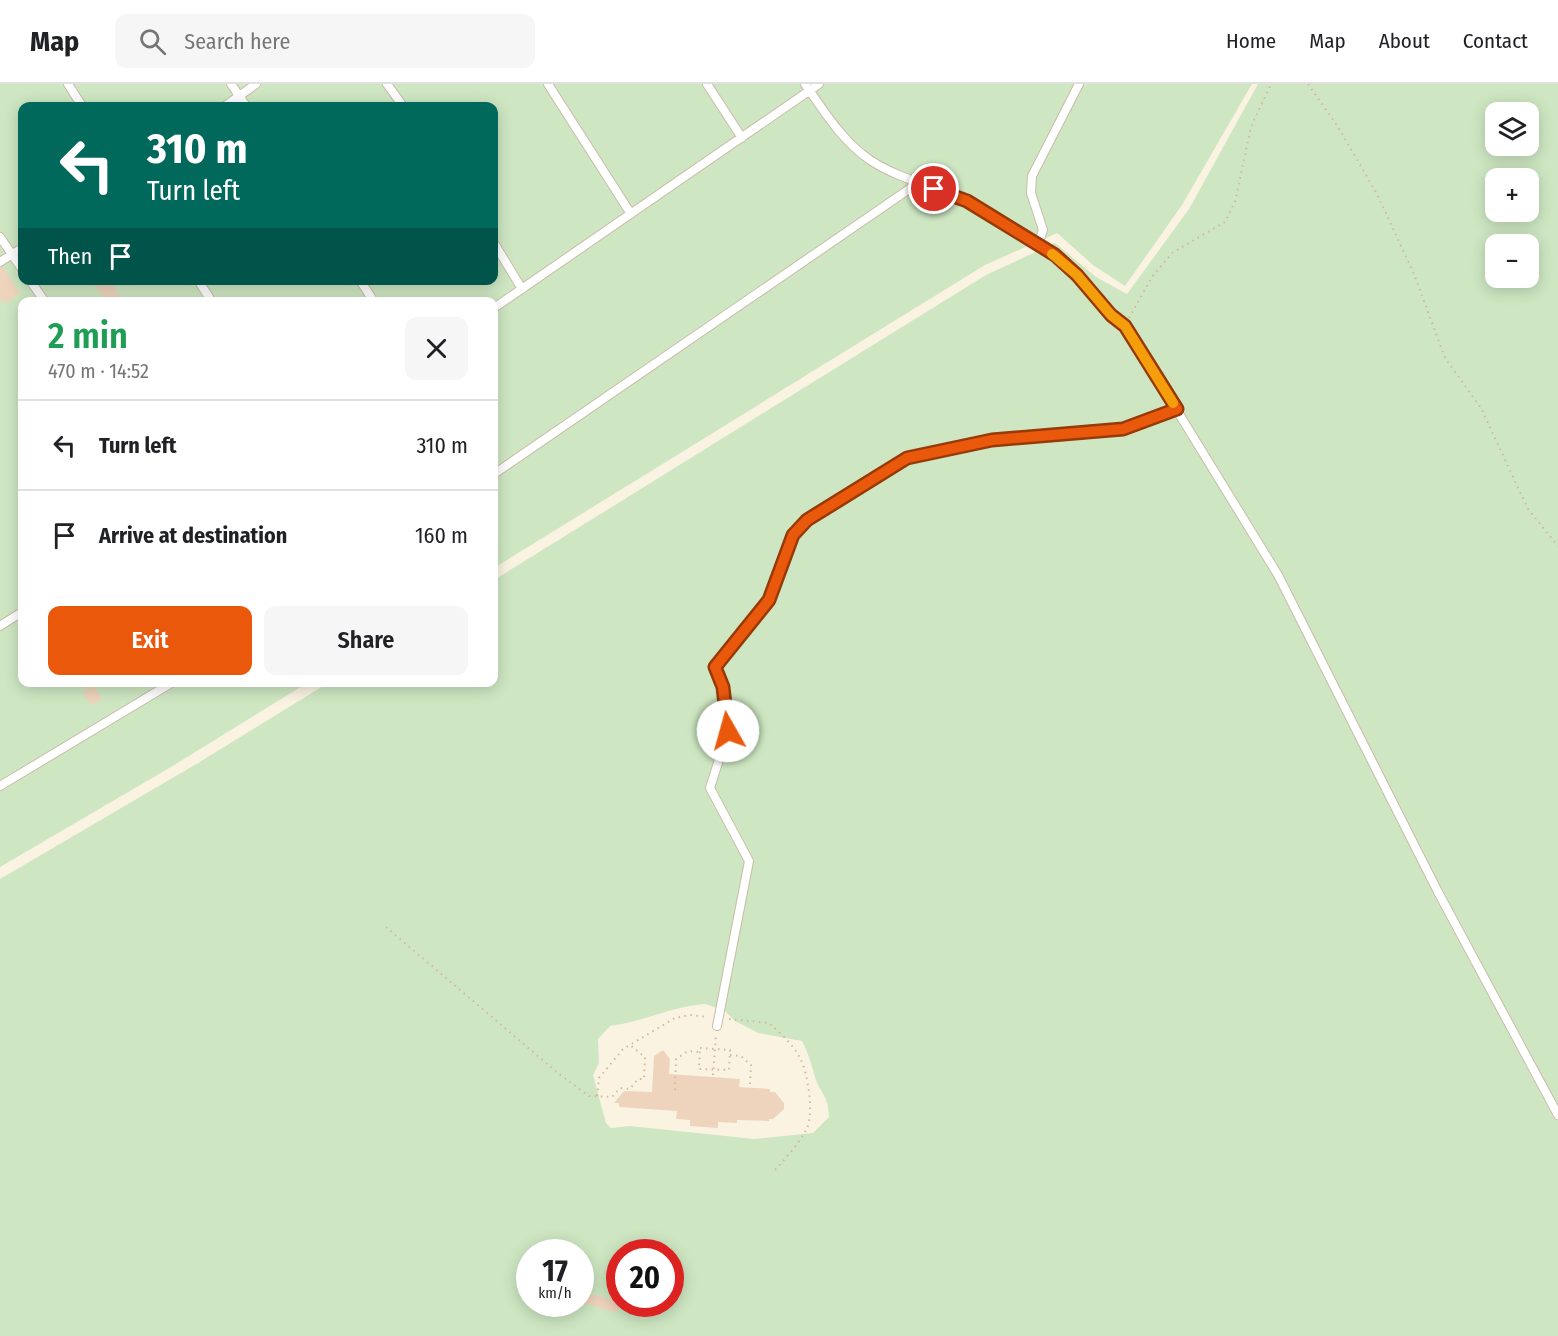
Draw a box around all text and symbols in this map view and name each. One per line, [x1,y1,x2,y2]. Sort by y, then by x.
search box [115,14,535,68]
text: Map [30,25,79,58]
icon: search [136,25,169,58]
text: Search here [184,28,290,55]
text: Home [1226,28,1276,54]
text: Map [1309,28,1346,54]
text: About [1379,28,1430,54]
text: Contact [1463,28,1528,54]
map controls [1485,102,1539,288]
button: layers [1485,102,1539,156]
text: 310 m [147,124,248,174]
icon: left [48,126,126,204]
pin [908,163,959,214]
button: + [1485,168,1539,222]
icon: arrive [917,172,950,205]
text: Turn left [147,175,240,207]
button: − [1485,234,1539,288]
icon: arrive [104,240,137,273]
text: Then [48,243,92,270]
text: 2 min [48,314,128,358]
button: close [405,317,468,380]
text: 470 m · 14:52 [48,359,149,383]
icon: left [48,429,81,462]
text: Turn left [99,432,177,459]
text: 310 m [416,432,468,459]
icon: arrive [48,519,81,552]
text: Arrive at destination [99,522,287,549]
text: 160 m [415,522,468,549]
button: Exit [48,606,252,675]
button: Share [264,606,468,675]
position arrow [696,699,760,763]
speed limit sign: 20 [606,1239,684,1317]
text: 17 [542,1253,568,1289]
text: km/h [538,1284,572,1302]

